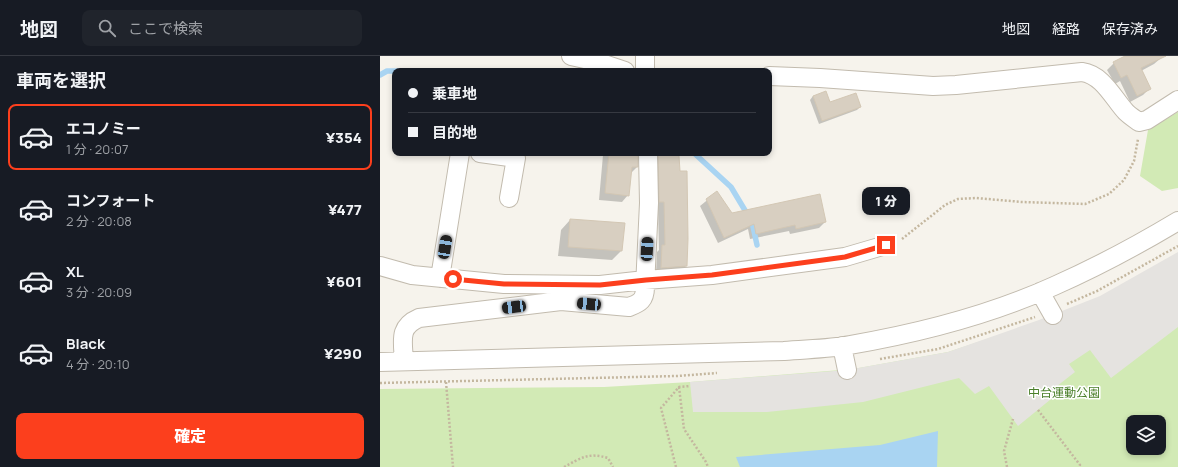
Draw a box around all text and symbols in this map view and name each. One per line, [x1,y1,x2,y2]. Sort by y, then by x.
search box [82,10,362,46]
text: 地図 [20,16,58,42]
icon: search [96,17,118,39]
text: ここで検索 [128,18,203,39]
text: 地図 [1002,19,1030,38]
text: 経路 [1052,19,1080,38]
text: 保存済み [1102,19,1158,38]
text: 車両を選択 [16,68,106,92]
text: 乗車地 [432,83,477,104]
text: エコノミー [66,118,141,139]
icon: car [18,119,54,155]
text: 目的地 [432,122,477,143]
text: ¥354 [326,127,362,148]
text: 1 分 · 20:07 [66,140,129,158]
callout: 1 分 [862,187,910,215]
text: コンフォート [66,190,156,211]
icon: car [18,191,54,227]
text: 1 分 [875,192,897,210]
text: ¥477 [328,199,362,220]
text: 2 分 · 20:08 [66,212,132,230]
car [437,234,453,260]
route end [877,236,895,254]
car [640,237,654,261]
text: XL [66,261,84,282]
icon: car [18,263,54,299]
route start [444,270,462,288]
text: ¥601 [326,271,362,292]
text: 3 分 · 20:09 [66,283,132,301]
car [577,297,601,311]
car [501,300,527,314]
text: Black [66,333,105,354]
icon: car [18,335,54,371]
text: ¥290 [324,343,362,364]
text: 4 分 · 20:10 [66,355,130,373]
park label: 中台運動公園 [1028,384,1100,401]
button: 確定 [16,413,364,459]
map controls [1126,415,1166,455]
button: layers [1126,415,1166,455]

